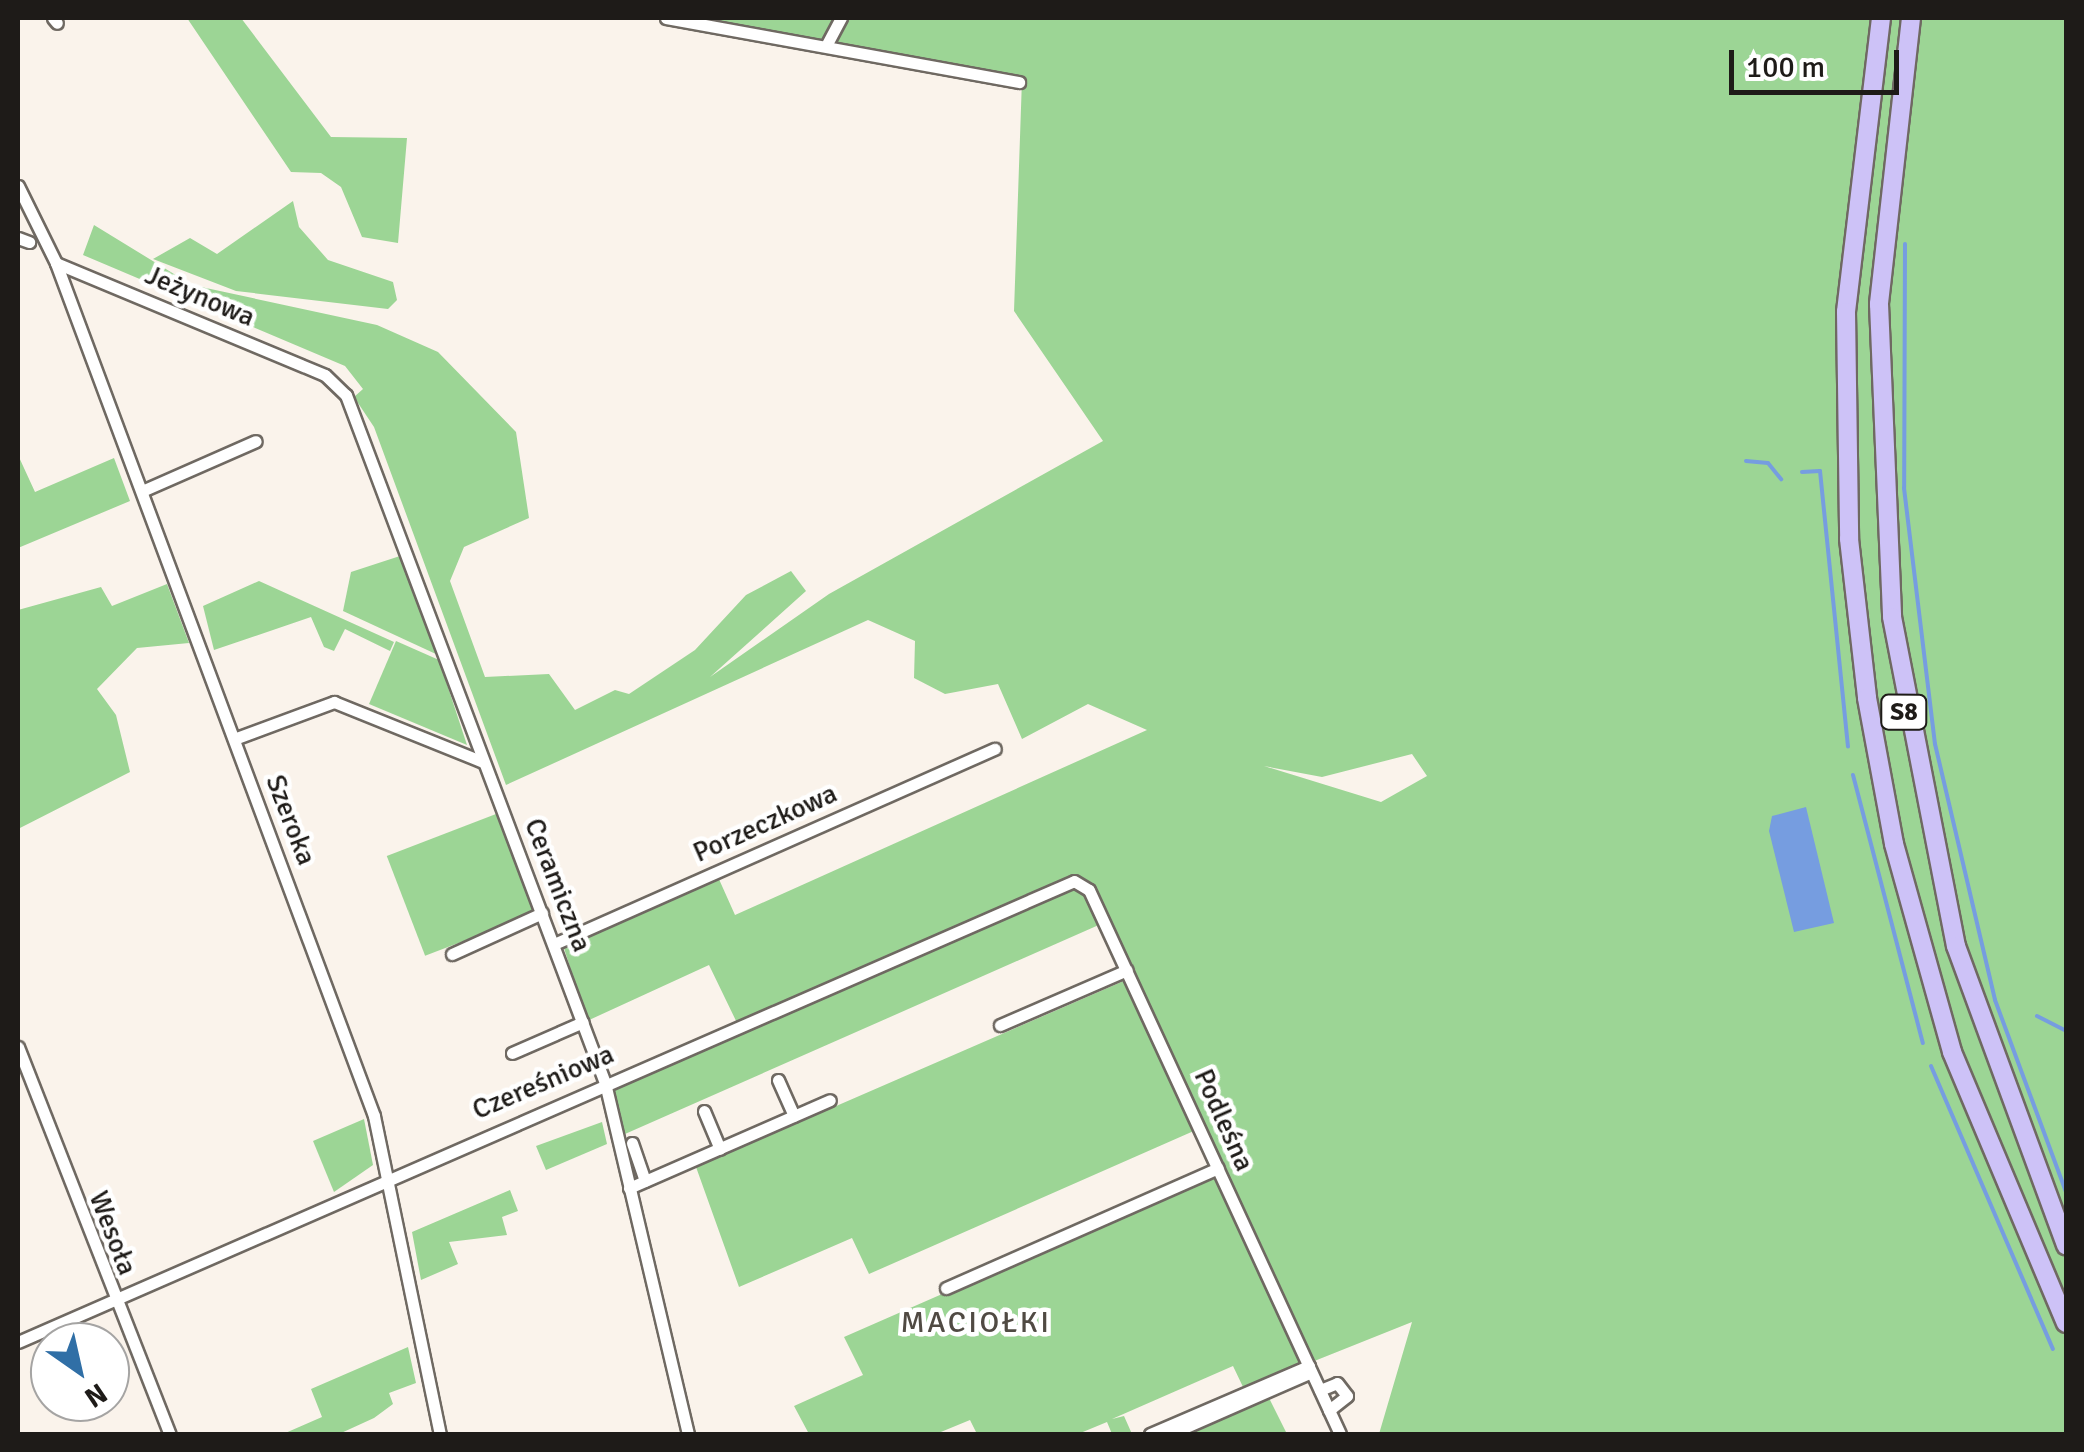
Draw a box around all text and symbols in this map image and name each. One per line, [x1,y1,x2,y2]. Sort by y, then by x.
scale bar [1734,30,1904,92]
text: 100 m [1746,49,1825,86]
street label: Jeżynowa [140,258,260,334]
road number: S8 [1879,692,1929,732]
street label: Szeroka [258,770,324,870]
street label: Porzeczkowa [688,776,842,870]
street label: Ceramiczna [517,814,599,956]
street label: Czereśniowa [467,1037,619,1127]
street label: Podleśna [1187,1064,1261,1176]
street label: Wesoła [82,1186,144,1280]
district label: MACIOŁKI [900,1305,1052,1341]
north arrow [30,1322,130,1422]
text: N [78,1376,113,1415]

